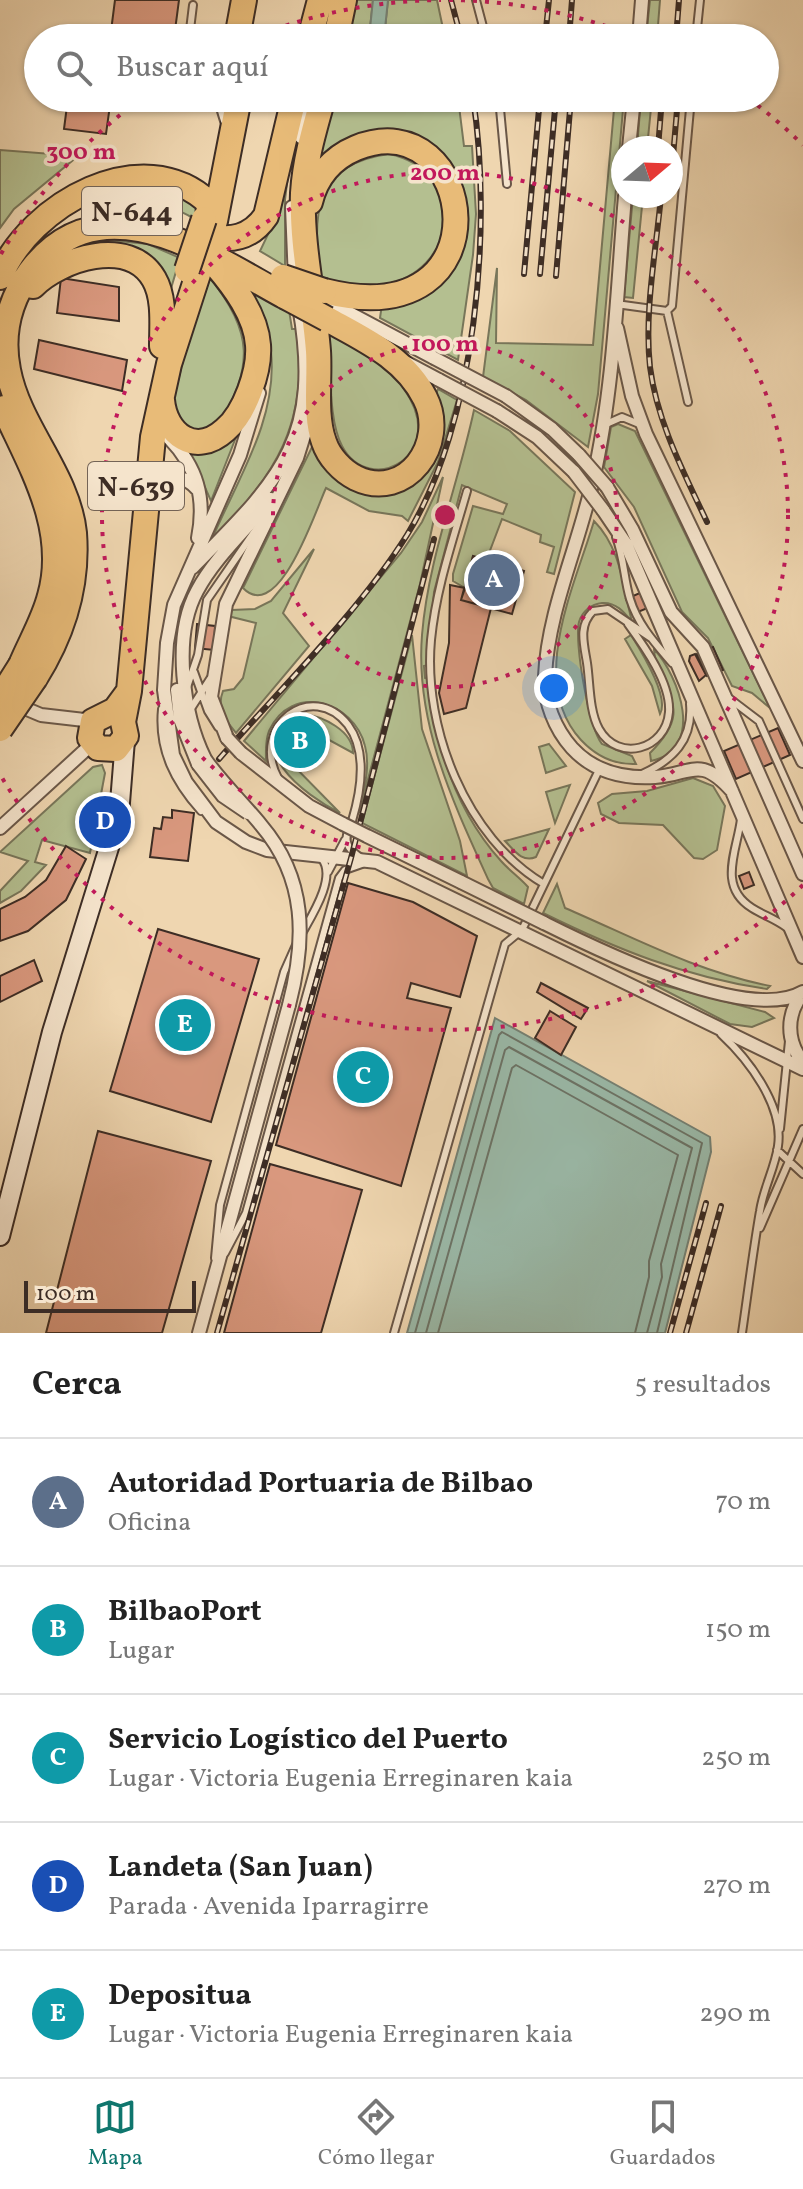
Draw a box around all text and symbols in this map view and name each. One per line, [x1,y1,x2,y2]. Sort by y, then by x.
search box [24,24,779,112]
icon: search [52,46,96,90]
text: Buscar aquí [116,47,269,89]
text: 300 m [46,136,116,170]
north arrow [611,136,683,208]
text: 200 m [410,157,480,191]
road number: N-644 [82,187,182,235]
text: 100 m [411,328,479,362]
road number: N-639 [88,462,184,510]
centre of rings [431,501,459,529]
pin: A [468,550,520,610]
your location [534,668,574,708]
pin: B [274,712,326,772]
pin: D [79,792,131,852]
pin: E [159,995,211,1055]
pin: C [337,1047,389,1107]
scale bar [24,1277,196,1313]
text: 100 m [36,1279,95,1310]
text: Cerca [32,1362,122,1409]
text: 5 resultados [635,1367,771,1403]
text: Autoridad Portuaria de Bilbao [108,1463,533,1505]
text: A [49,1484,67,1520]
text: 70 m [716,1484,771,1520]
text: Oficina [108,1505,191,1541]
text: BilbaoPort [108,1591,262,1633]
text: B [49,1612,67,1648]
text: 150 m [705,1612,771,1648]
text: Lugar [108,1633,174,1669]
text: Servicio Logístico del Puerto [108,1719,508,1761]
text: C [50,1740,66,1776]
text: 250 m [701,1740,771,1776]
text: Lugar · Victoria Eugenia Erreginaren kaia [108,1761,573,1797]
text: Landeta (San Juan) [108,1847,373,1889]
text: D [48,1868,68,1904]
text: 270 m [702,1868,771,1904]
text: Parada · Avenida Iparragirre [108,1889,429,1925]
text: Depositua [108,1975,252,2017]
text: E [50,1996,66,2032]
text: 290 m [699,1996,771,2032]
text: Lugar · Victoria Eugenia Erreginaren kaia [108,2017,573,2053]
tab: Mapa [88,2095,143,2174]
tab: Cómo llegar [318,2095,435,2174]
tab: Guardados [610,2095,715,2174]

